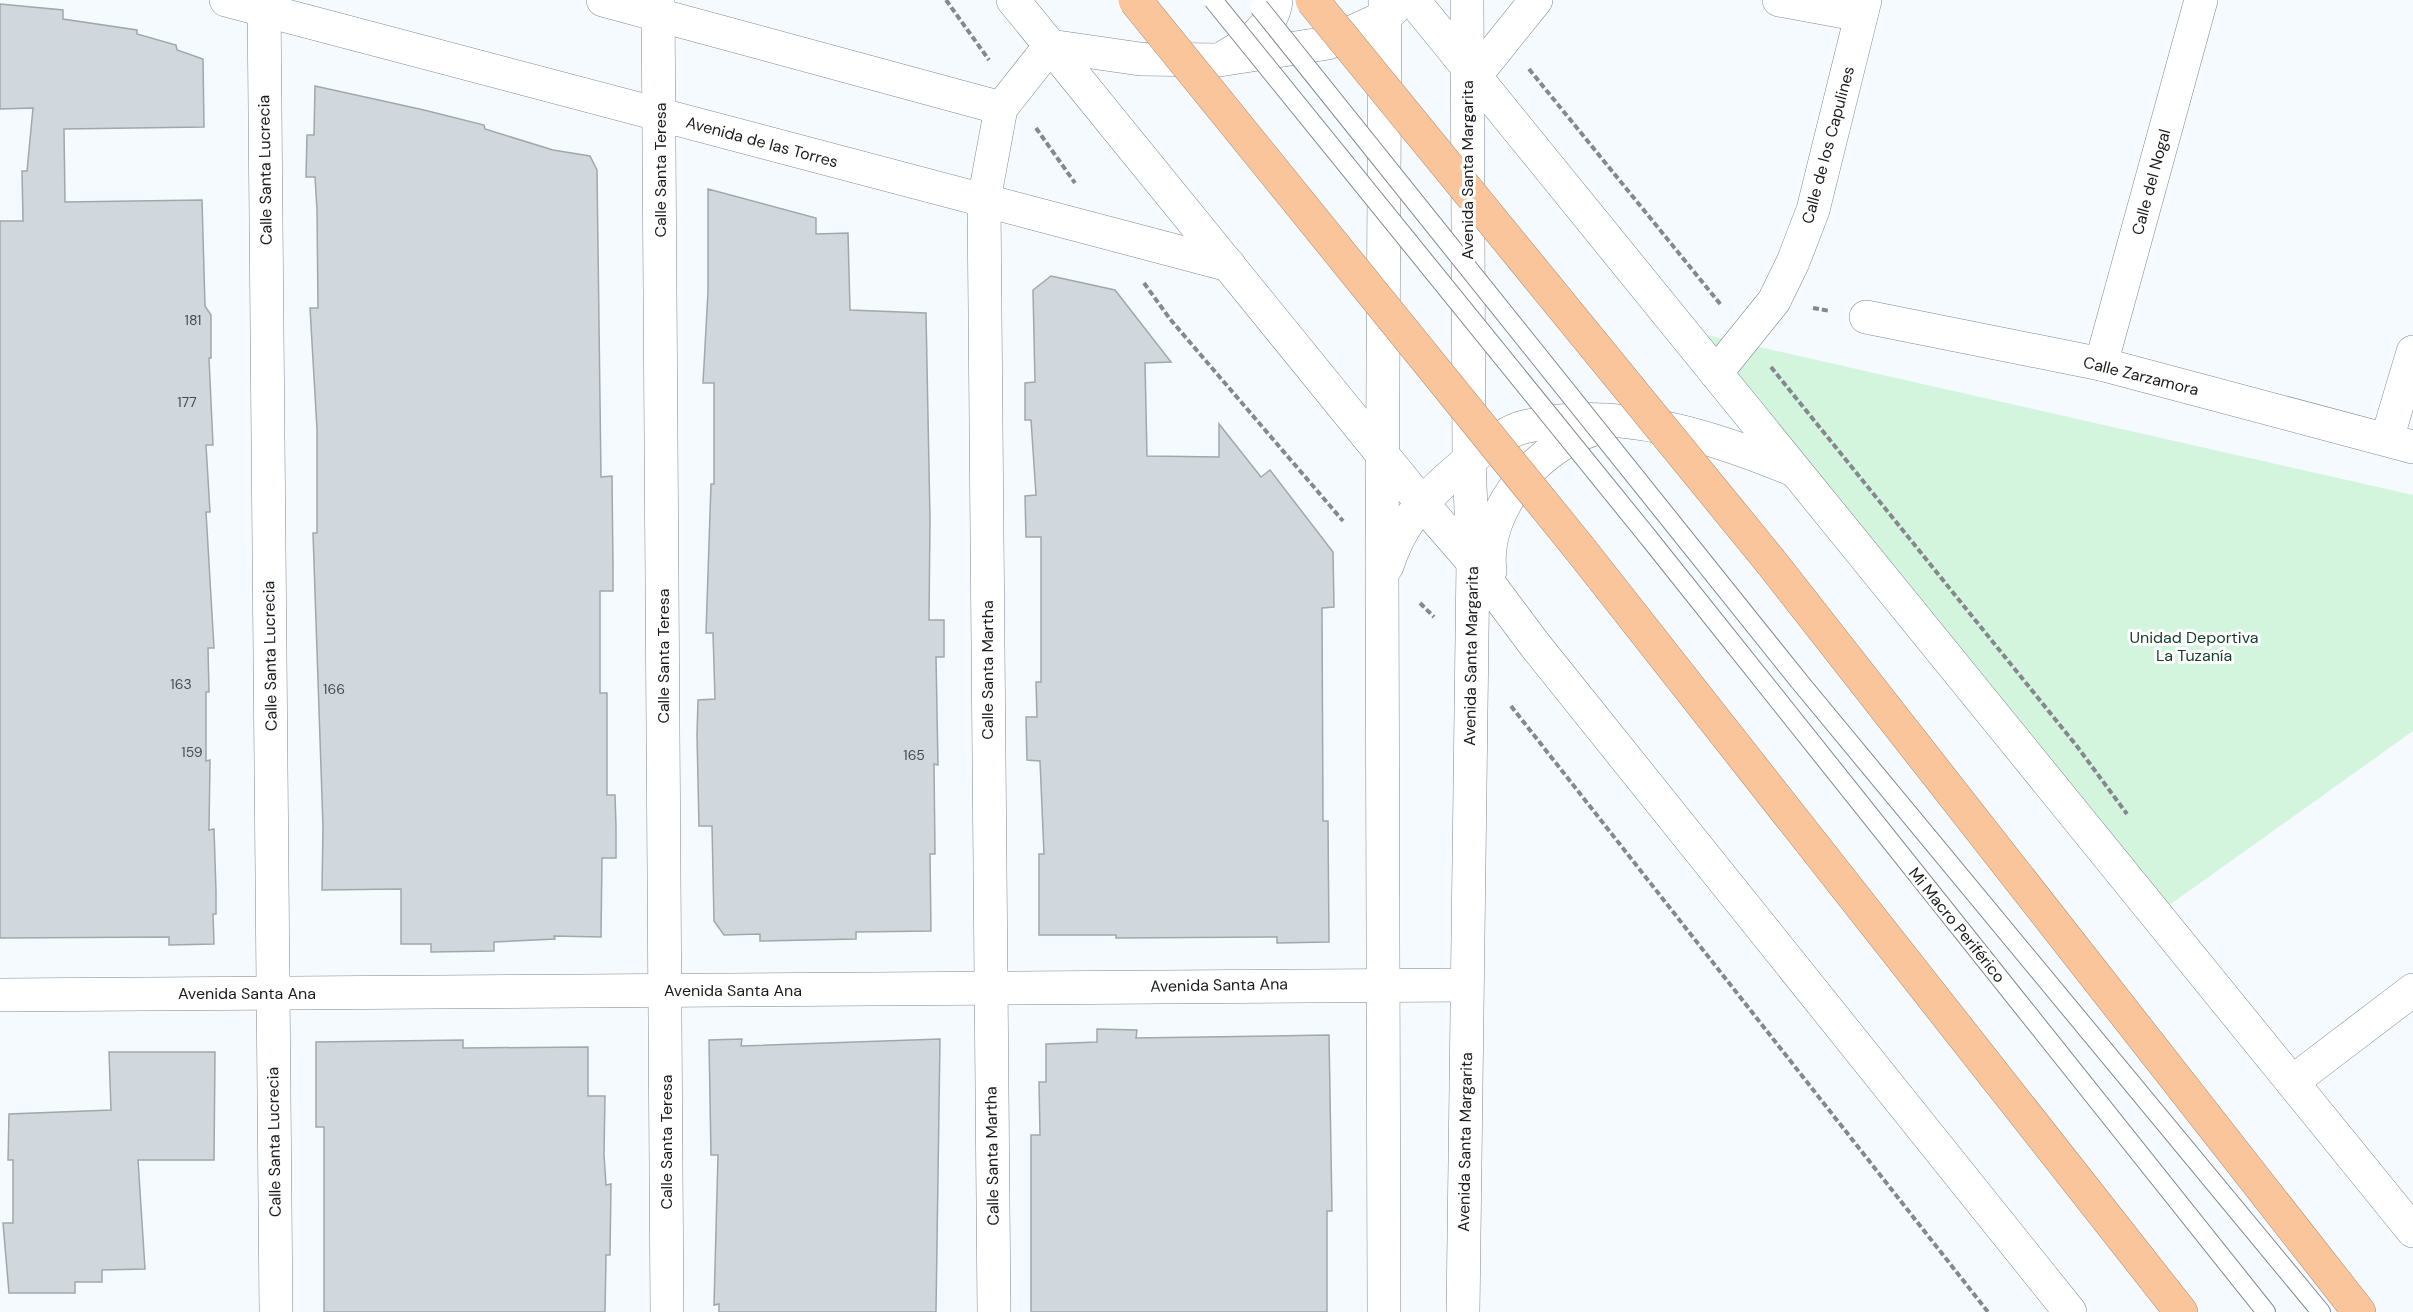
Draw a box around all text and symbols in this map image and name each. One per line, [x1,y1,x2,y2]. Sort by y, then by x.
street label: Calle de los Capulines [1797,64,1859,226]
street label: Avenida Santa Margarita [1457,80,1478,260]
street label: Calle Santa Lucrecia [253,95,277,245]
street label: Calle Santa Teresa [650,102,671,238]
street label: Avenida de las Torres [684,112,840,172]
street label: Calle del Nogal [2127,127,2175,237]
house number: 181 [185,311,201,329]
street label: Calle Zarzamora [2081,351,2201,401]
house number: 177 [177,393,197,411]
street label: Avenida Santa Margarita [1459,566,1483,746]
street label: Calle Santa Lucrecia [258,581,282,731]
street label: Calle Santa Teresa [653,588,674,724]
street label: Calle Santa Martha [977,600,998,740]
park label: Unidad Deportiva La Tuzanía [2130,627,2258,666]
house number: 163 [170,675,192,693]
house number: 166 [323,680,345,698]
house number: 159 [181,743,203,761]
house number: 165 [903,746,925,764]
street label: Mi Macro Periférico [1904,863,2010,987]
street label: Avenida Santa Ana [1150,973,1288,997]
street label: Avenida Santa Ana [664,980,802,1001]
street label: Avenida Santa Ana [178,983,316,1004]
street label: Avenida Santa Margarita [1453,1052,1477,1232]
street label: Calle Santa Lucrecia [262,1067,286,1217]
street label: Calle Santa Teresa [656,1074,677,1210]
street label: Calle Santa Martha [980,1086,1004,1226]

